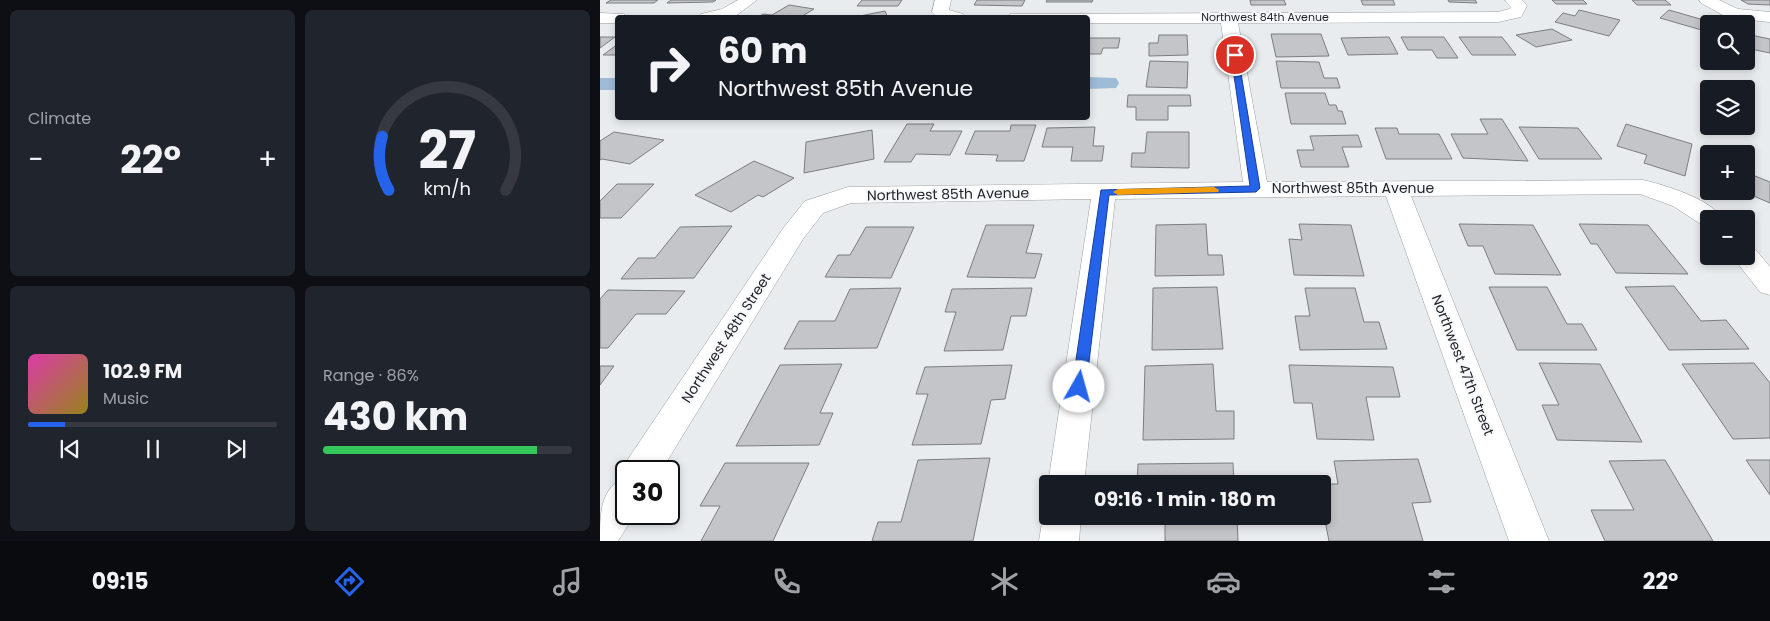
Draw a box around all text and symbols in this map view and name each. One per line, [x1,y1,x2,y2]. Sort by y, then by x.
street label: Northwest 84th Avenue [1201,9,1329,25]
map controls [1700,15,1755,265]
button: search [1700,15,1755,70]
text: 60 m [718,26,808,75]
pin [1214,34,1256,76]
icon: right [635,35,700,100]
icon: arrive [1221,41,1249,69]
text: Northwest 85th Avenue [718,73,973,104]
button: layers [1700,80,1755,135]
text: Climate [28,107,91,130]
text: 27 [419,114,476,187]
text: 22° [120,133,181,186]
text: − [28,140,43,179]
text: + [258,140,277,179]
button: + [1700,145,1755,200]
text: km/h [424,176,471,201]
street label: Northwest 85th Avenue [1272,178,1435,198]
street label: Northwest 85th Avenue [867,183,1030,205]
button: − [1700,210,1755,265]
street label: Northwest 48th Street [677,269,775,407]
street label: Northwest 47th Street [1427,292,1499,438]
text: 102.9 FM [103,358,182,385]
position arrow [1052,360,1104,412]
text: Range · 86% [323,364,419,387]
text: Music [103,387,149,410]
text: 430 km [323,390,468,443]
icon: previous [56,435,84,463]
icon: pause [139,435,167,463]
icon: next [222,435,250,463]
speed limit sign: 30 [615,460,680,525]
text: 09:16 · 1 min · 180 m [1094,486,1276,513]
icon: directions [332,564,367,599]
icon: music [550,564,585,599]
icon: phone [769,564,804,599]
icon: climate [987,564,1022,599]
icon: car [1206,564,1241,599]
icon: filters [1424,564,1459,599]
text: 09:15 [92,566,148,597]
text: 22° [1643,566,1678,597]

